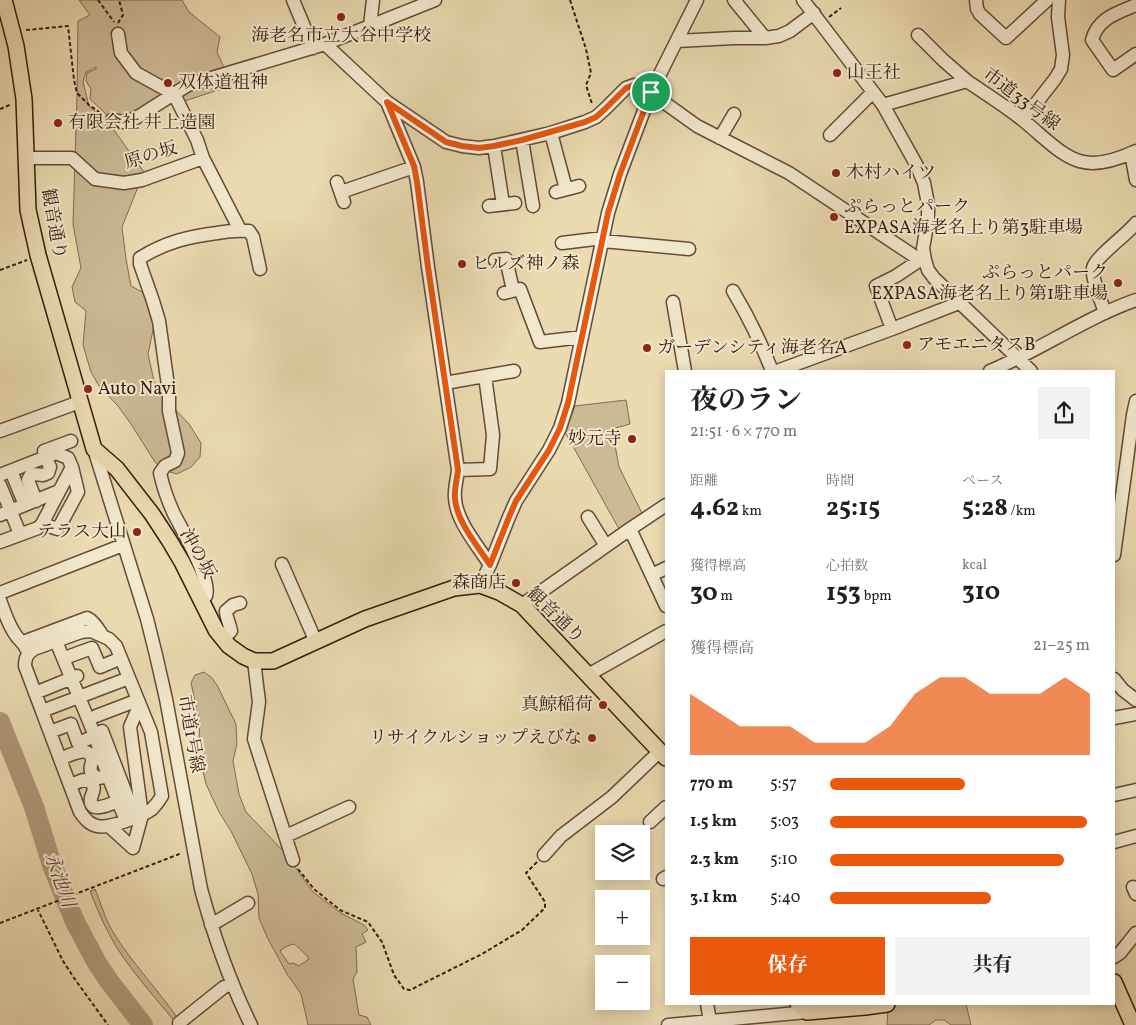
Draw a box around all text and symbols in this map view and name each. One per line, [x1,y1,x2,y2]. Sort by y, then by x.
marker: 海老名市立大谷中学校 [335,11,347,23]
place label: 海老名市立大谷中学校 [251,24,431,49]
place label: 山王社 [847,61,901,86]
street label: 市道33号線 [977,63,1065,137]
marker: 山王社 [831,67,843,79]
place label: 双体道祖神 [178,71,268,96]
pin [630,71,672,113]
marker: 双体道祖神 [162,77,174,89]
icon: arrive [637,78,665,106]
place label: 有限会社 井上造園 [68,111,216,136]
marker: 有限会社 井上造園 [52,117,64,129]
street label: 原の坂 [122,136,180,176]
place label: 木村ハイツ [846,161,936,186]
marker: 木村ハイツ [830,167,842,179]
street label: 観音通り [34,186,72,262]
place label: ぷらっとパーク EXPASA海老名上り第3駐車場 [844,195,1083,241]
marker: ぷらっとパーク EXPASA海老名上り第3駐車場 [828,211,840,223]
place label: ヒルズ神ノ森 [472,252,579,277]
marker: ヒルズ神ノ森 [456,258,468,270]
place label: ぷらっとパーク EXPASA海老名上り第1駐車場 [871,261,1108,307]
marker: ぷらっとパーク EXPASA海老名上り第1駐車場 [1112,277,1124,289]
place label: アモエニタスB [917,333,1036,358]
place label: ガーデンシティ海老名A [657,336,848,361]
marker: アモエニタスB [901,339,913,351]
marker: ガーデンシティ海老名A [641,342,653,354]
place label: Auto Navi [98,377,176,402]
text: 夜のラン [690,382,802,421]
marker: Auto Navi [82,383,94,395]
button: share [1038,387,1090,439]
text: 21:51 · 6 × 770 m [690,421,797,443]
place label: 妙元寺 [568,427,622,452]
marker: 妙元寺 [626,433,638,445]
text: 距離 [690,472,718,491]
text: 時間 [826,472,854,491]
text: ペース [962,472,1003,491]
text: 4.62 [690,491,739,526]
text: 25:15 [826,491,880,526]
text: 5:28 [962,491,1008,526]
text: km [739,502,762,521]
text: /km [1008,502,1036,521]
place label: テラス大山 [38,520,127,545]
street label: 沖の坂 [173,524,221,584]
marker: テラス大山 [131,526,143,538]
text: kcal [962,556,987,575]
text: 獲得標高 [690,557,746,576]
text: 心拍数 [826,557,868,576]
place label: 森商店 [452,571,506,596]
text: 310 [962,575,1000,610]
text: 30 [690,576,718,611]
text: 153 [826,576,861,611]
marker: 森商店 [510,577,522,589]
street label: 観音通り [520,582,590,650]
text: m [718,587,733,606]
text: bpm [861,587,892,606]
text: 21–25 m [1033,635,1090,657]
text: 獲得標高 [690,638,754,660]
street label: 市道1号線 [171,693,209,775]
place label: 真鯨稲荷 [521,693,593,718]
marker: 真鯨稲荷 [597,699,609,711]
place label: リサイクルショップえびな [369,726,582,751]
marker: リサイクルショップえびな [586,732,598,744]
text: 770 m [690,773,733,795]
text: 5:57 [770,773,797,795]
text: 1.5 km [690,811,737,833]
text: 5:03 [770,811,799,833]
map controls [595,825,650,1010]
button: layers [595,825,650,880]
water label: 永池川 [37,849,82,913]
text: 2.3 km [690,849,739,871]
text: 5:10 [770,849,797,871]
text: 3.1 km [690,887,738,909]
text: 5:40 [770,887,800,909]
button: + [595,890,650,945]
button: 保存 [690,937,885,995]
button: 共有 [895,937,1090,995]
button: − [595,955,650,1010]

